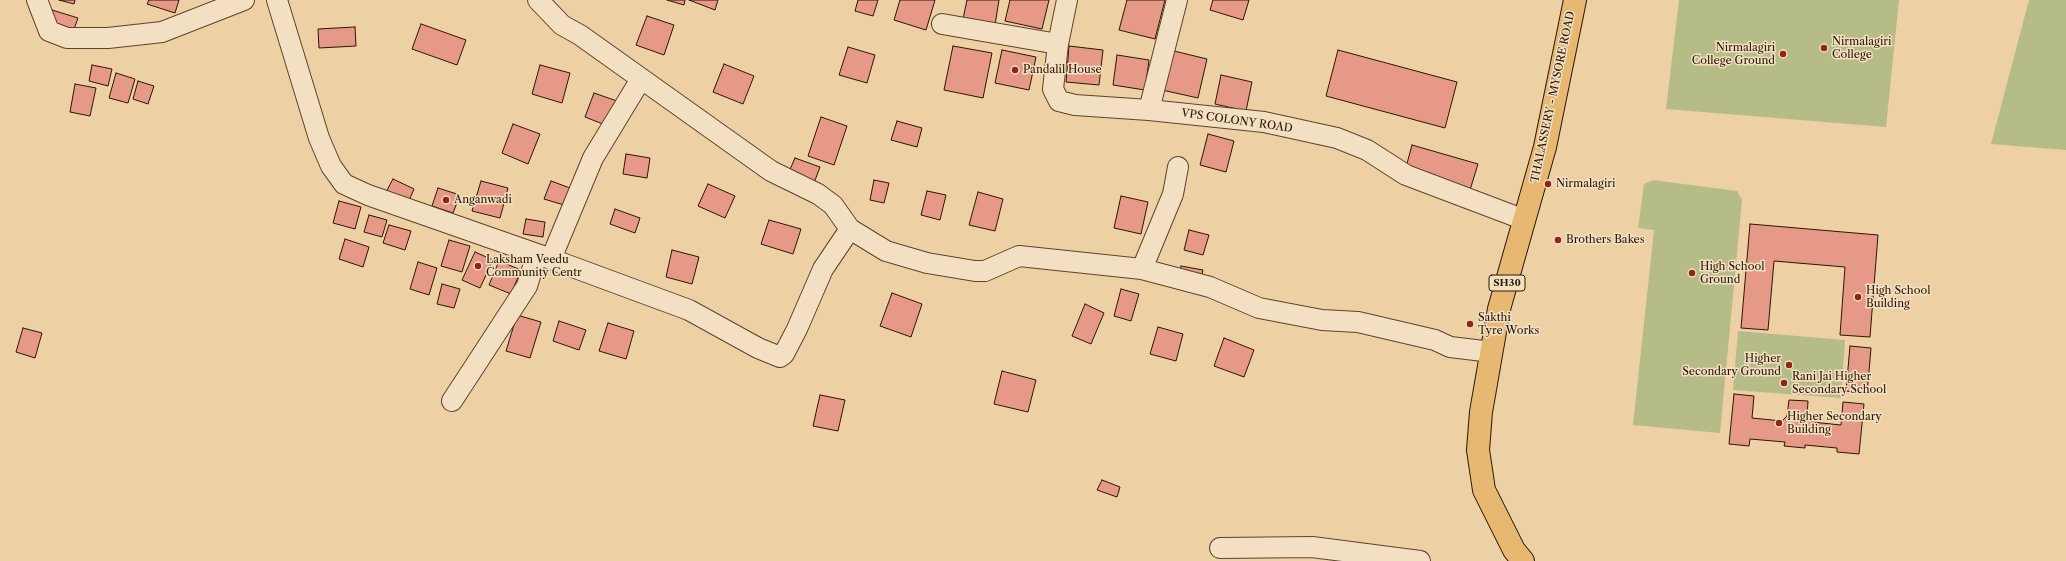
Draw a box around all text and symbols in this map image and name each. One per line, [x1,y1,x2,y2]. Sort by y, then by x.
street label: THALASSERY - MYSORE ROAD [1528,10,1578,184]
place label: Nirmalagiri College [1832,35,1891,61]
place label: Nirmalagiri College Ground [1692,41,1775,67]
marker: Nirmalagiri College [1819,43,1829,53]
marker: Nirmalagiri College Ground [1778,49,1788,59]
place label: Pandalil House [1023,63,1102,77]
marker: Pandalil House [1010,65,1020,75]
street label: VPS COLONY ROAD [1181,107,1293,135]
place label: Nirmalagiri [1556,177,1615,191]
marker: Nirmalagiri [1543,179,1553,189]
place label: Anganwadi [454,193,512,207]
marker: Anganwadi [441,195,451,205]
place label: Brothers Bakes [1566,233,1645,247]
marker: Brothers Bakes [1553,235,1563,245]
place label: Laksham Veedu Community Centr [486,253,582,279]
place label: High School Ground [1700,260,1764,286]
marker: Laksham Veedu Community Centr [473,261,483,271]
marker: High School Ground [1687,268,1697,278]
road number: SH30 [1489,275,1525,291]
place label: High School Building [1866,284,1930,310]
marker: High School Building [1853,292,1863,302]
place label: Sakthi Tyre Works [1478,311,1539,337]
marker: Sakthi Tyre Works [1465,319,1475,329]
place label: Higher Secondary Ground [1682,352,1781,378]
marker: Higher Secondary Ground [1784,360,1794,370]
place label: Rani Jai Higher Secondary School [1792,370,1886,396]
marker: Rani Jai Higher Secondary School [1779,378,1789,388]
place label: Higher Secondary Building [1787,410,1882,436]
marker: Higher Secondary Building [1774,418,1784,428]

